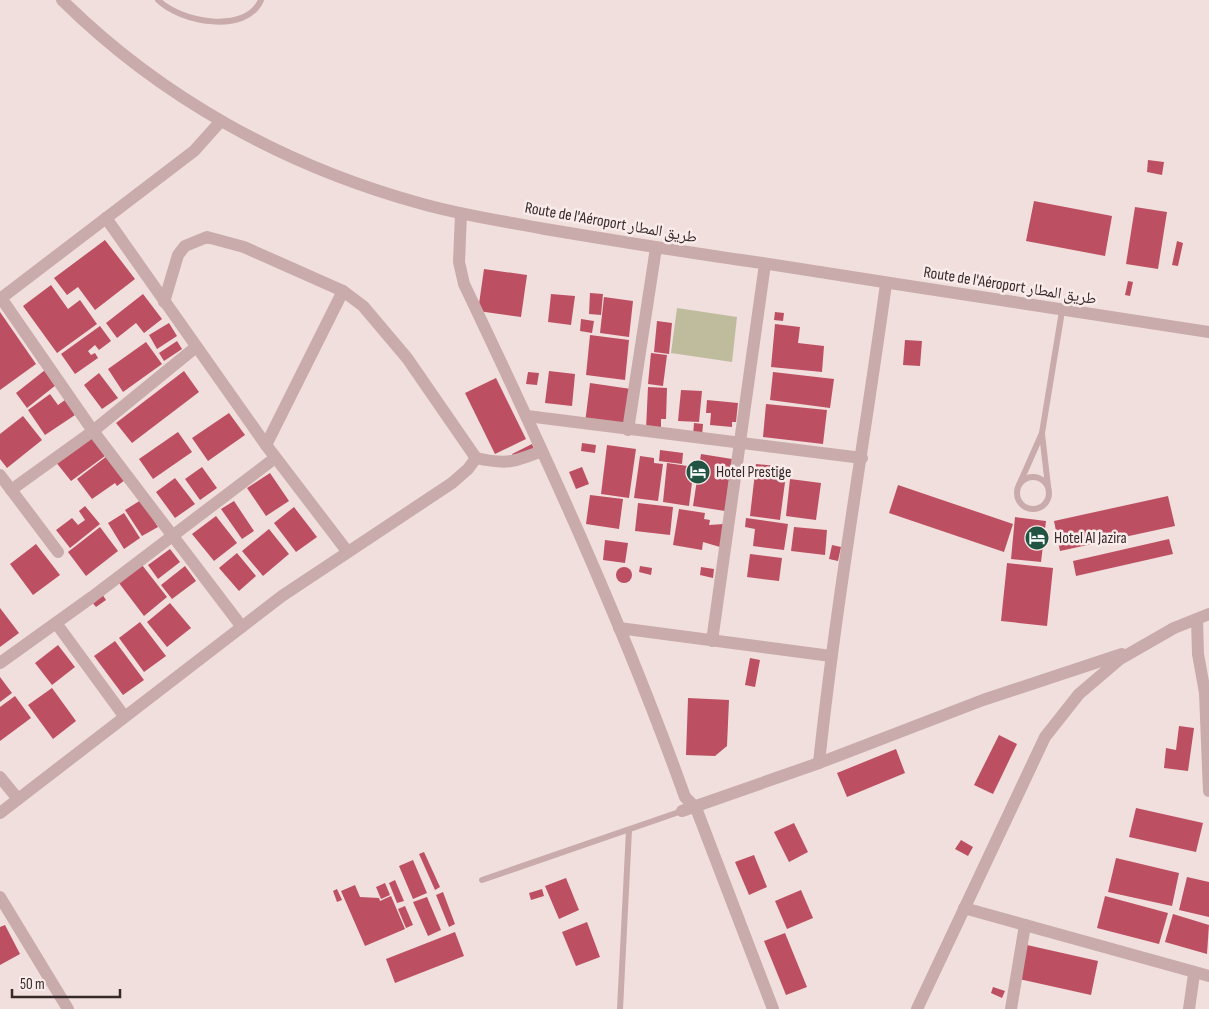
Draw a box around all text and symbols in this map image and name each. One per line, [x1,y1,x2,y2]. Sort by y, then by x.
street label: Route de l'Aéroport طريق المطار [523,198,699,248]
street label: Route de l'Aéroport طريق المطار [922,263,1098,309]
hotel icon: Hotel Prestige [685,459,711,485]
place label: Hotel Prestige [716,463,791,482]
hotel icon: Hotel Al Jazira [1024,525,1050,551]
place label: Hotel Al Jazira [1054,529,1127,548]
scale bar [12,966,120,998]
text: 50 m [20,975,45,994]

